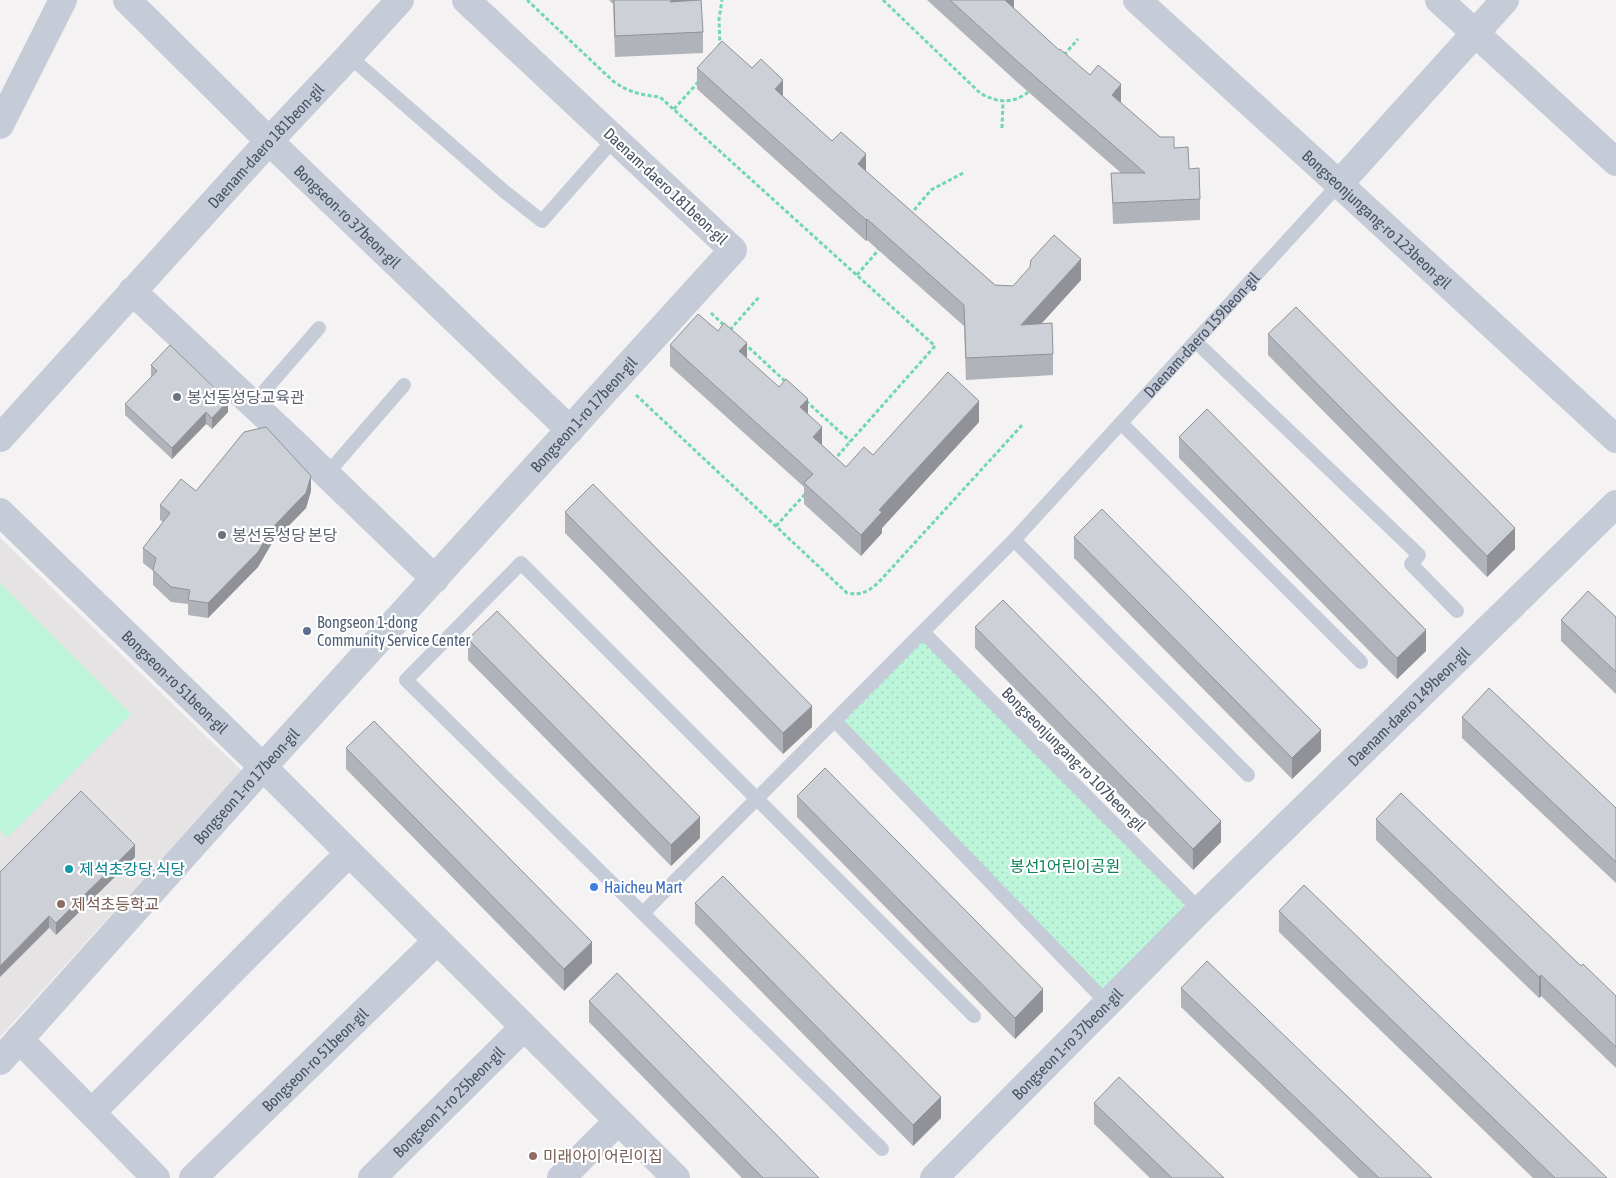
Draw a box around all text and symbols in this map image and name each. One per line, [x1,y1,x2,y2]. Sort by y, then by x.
street label: Daenam-daero 181beon-gil [204,79,328,212]
street label: Daenam-daero 181beon-gil [600,124,732,249]
street label: Bongseonjungang-ro 123beon-gil [1299,146,1456,292]
street label: Bongseon-ro 37beon-gil [291,161,405,272]
street label: Daenam-daero 159beon-gil [1140,268,1263,401]
street label: Bongseon 1-ro 17beon-gil [527,353,641,476]
place label: 봉선동성당교육관 [187,388,305,406]
marker: 봉선동성당교육관 [171,391,183,403]
place label: 봉선동성당 본당 [232,526,338,544]
marker: 봉선동성당 본당 [216,529,228,541]
place label: Bongseon 1-dong Community Service Center [317,613,471,650]
marker: Bongseon 1-dong Community Service Center [301,625,313,637]
street label: Bongseon-ro 51beon-gil [119,627,232,738]
street label: Daenam-daero 149beon-gil [1344,643,1474,770]
street label: Bongseonjungang-ro 107beon-gil [998,684,1150,836]
street label: Bongseon 1-ro 17beon-gil [190,724,303,848]
park label: 봉선1어린이공원 [1010,857,1120,875]
place label: 제석초강당,식당 [79,860,185,878]
marker: 제석초강당,식당 [63,863,75,875]
place label: Haicheu Mart [604,878,683,896]
marker: Haicheu Mart [588,881,600,893]
place label: 제석초등학교 [71,895,159,913]
marker: 제석초등학교 [55,898,67,910]
street label: Bongseon 1-ro 37beon-gil [1008,984,1127,1103]
street label: Bongseon-ro 51beon-gil [258,1004,372,1115]
street label: Bongseon 1-ro 25beon-gil [389,1042,508,1161]
place label: 미래아이 어린이집 [543,1147,663,1165]
marker: 미래아이 어린이집 [527,1150,539,1162]

